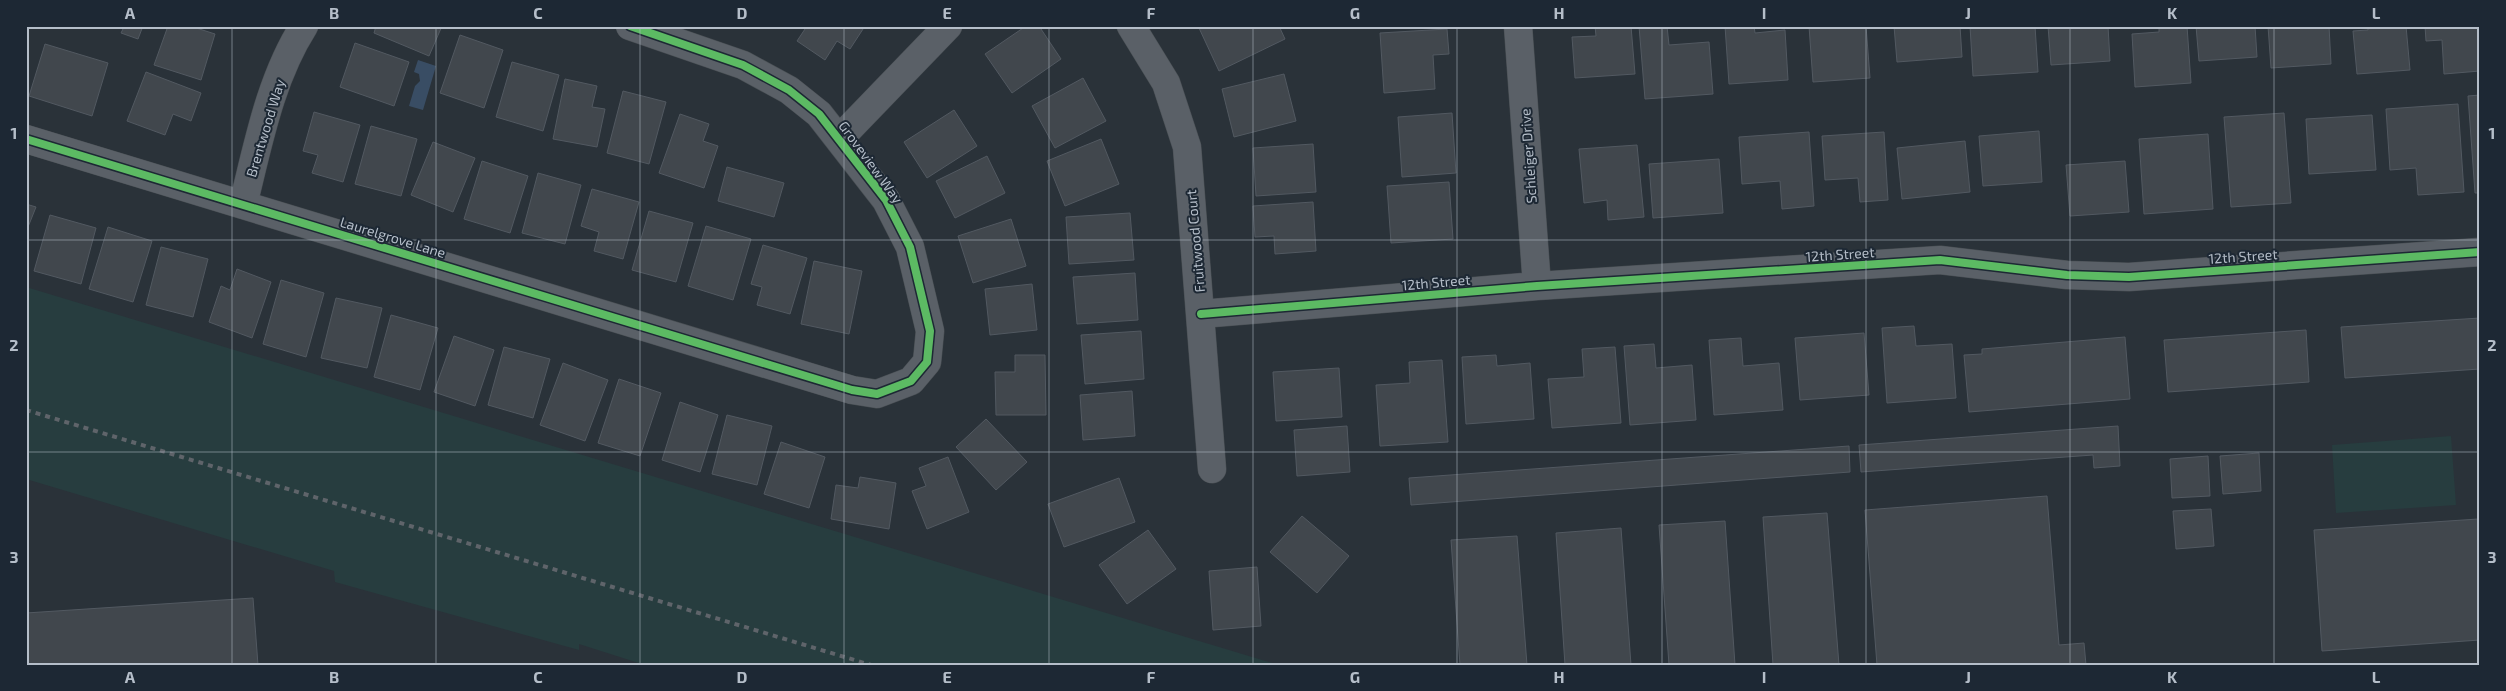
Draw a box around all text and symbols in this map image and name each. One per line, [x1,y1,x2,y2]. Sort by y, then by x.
text: A [125,3,136,22]
text: B [329,3,339,22]
text: C [533,3,543,22]
text: D [737,3,748,22]
text: E [942,3,952,22]
text: F [1147,3,1156,22]
text: G [1350,3,1360,22]
text: H [1553,3,1565,22]
text: I [1762,3,1766,22]
text: J [1965,3,1971,22]
text: K [2167,3,2178,22]
text: L [2372,3,2381,22]
street label: Brentwood Way [242,76,288,179]
street label: Schleiger Drive [1516,108,1540,204]
street label: Groveview Way [835,117,907,207]
text: 1 [11,123,17,142]
text: 1 [2489,123,2495,142]
street label: Fruitwood Court [1182,189,1208,293]
street label: Laurelgrove Lane [338,213,448,261]
street label: 12th Street [1805,243,1875,265]
street label: 12th Street [2208,245,2278,267]
street label: 12th Street [1401,271,1471,293]
text: 2 [9,335,19,354]
text: 2 [2487,335,2497,354]
text: 3 [9,547,19,566]
text: 3 [2487,547,2497,566]
text: A [125,667,136,686]
text: B [329,667,339,686]
text: C [533,667,543,686]
text: D [737,667,748,686]
text: E [942,667,952,686]
text: F [1147,667,1156,686]
text: G [1350,667,1360,686]
text: H [1553,667,1565,686]
text: I [1762,667,1766,686]
text: J [1965,667,1971,686]
text: K [2167,667,2178,686]
text: L [2372,667,2381,686]

